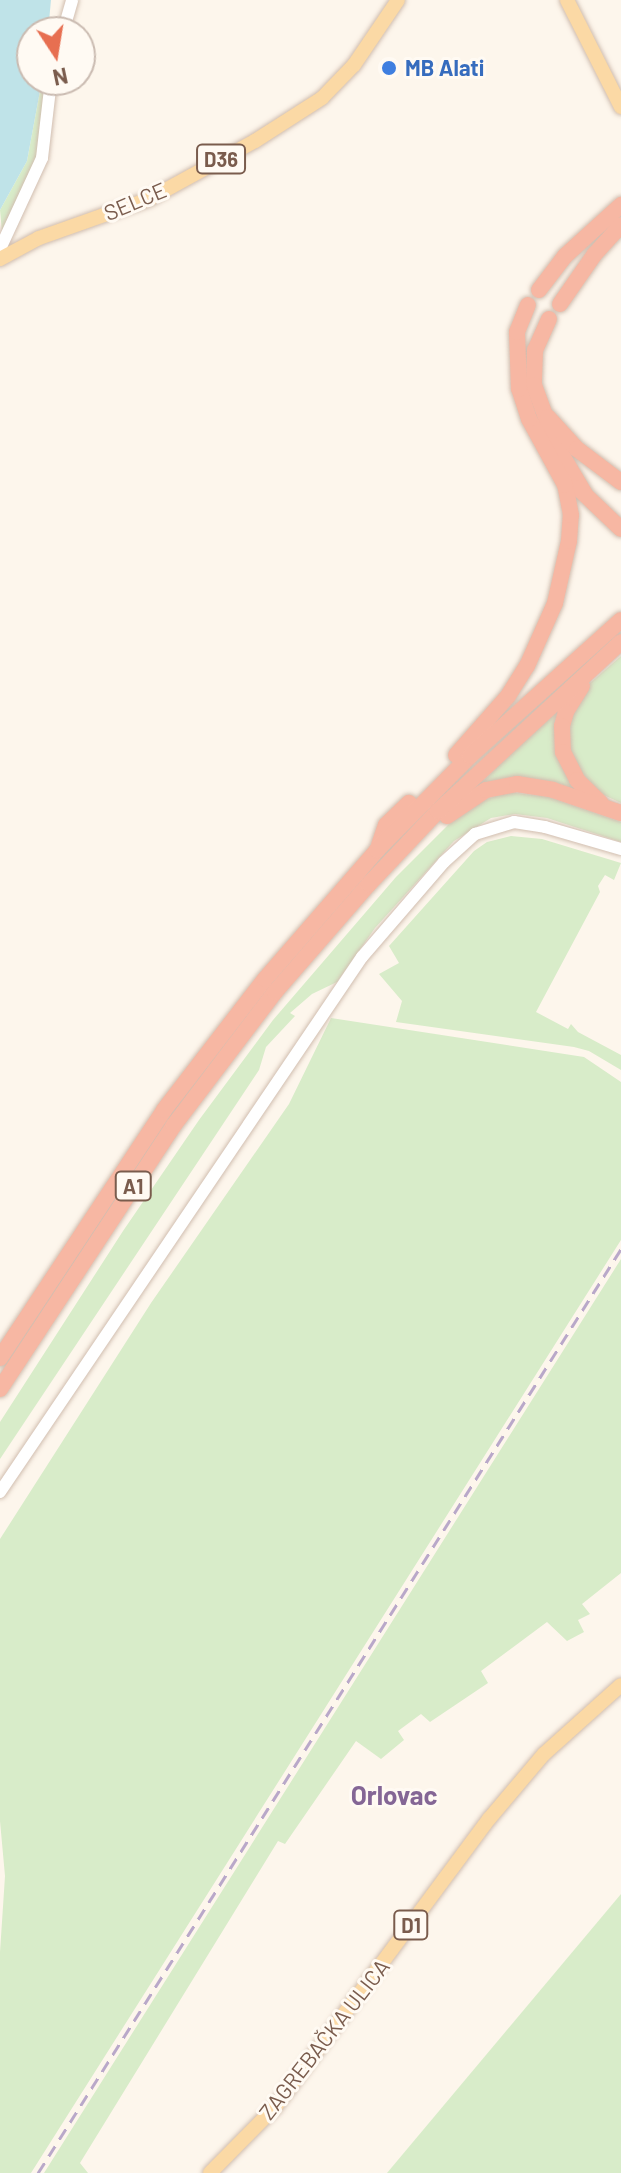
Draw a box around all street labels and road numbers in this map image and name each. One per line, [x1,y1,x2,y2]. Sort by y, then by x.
road number: D36 [195,143,247,175]
street label: SELCE [100,176,170,226]
road number: A1 [113,1170,153,1202]
road number: D1 [393,1909,429,1941]
street label: ZAGREBAČKA ULICA [253,1954,395,2124]

